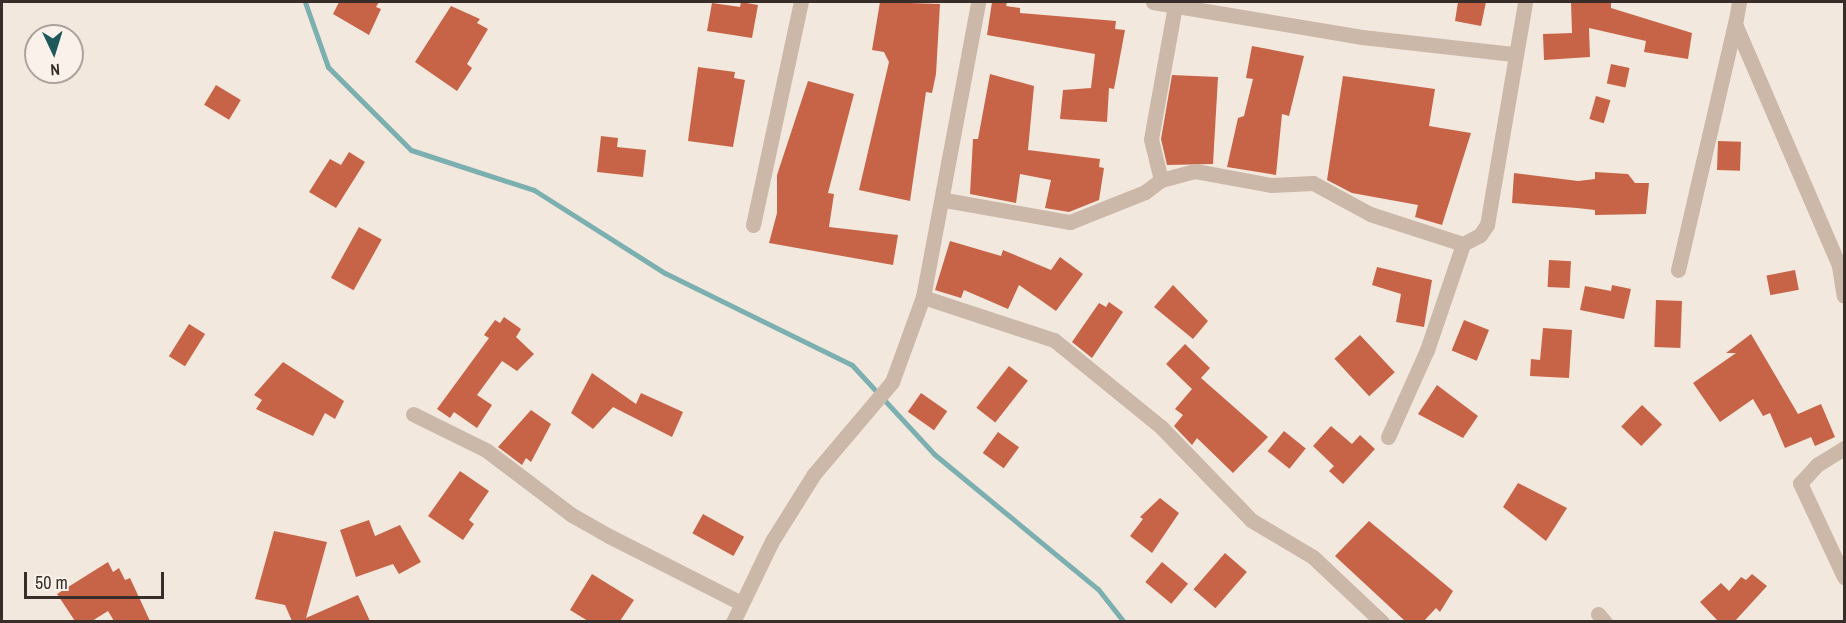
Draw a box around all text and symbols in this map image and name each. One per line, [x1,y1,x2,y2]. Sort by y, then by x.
north arrow [24,24,84,84]
text: N [50,59,61,81]
scale bar [27,560,166,598]
text: 50 m [35,570,68,595]

